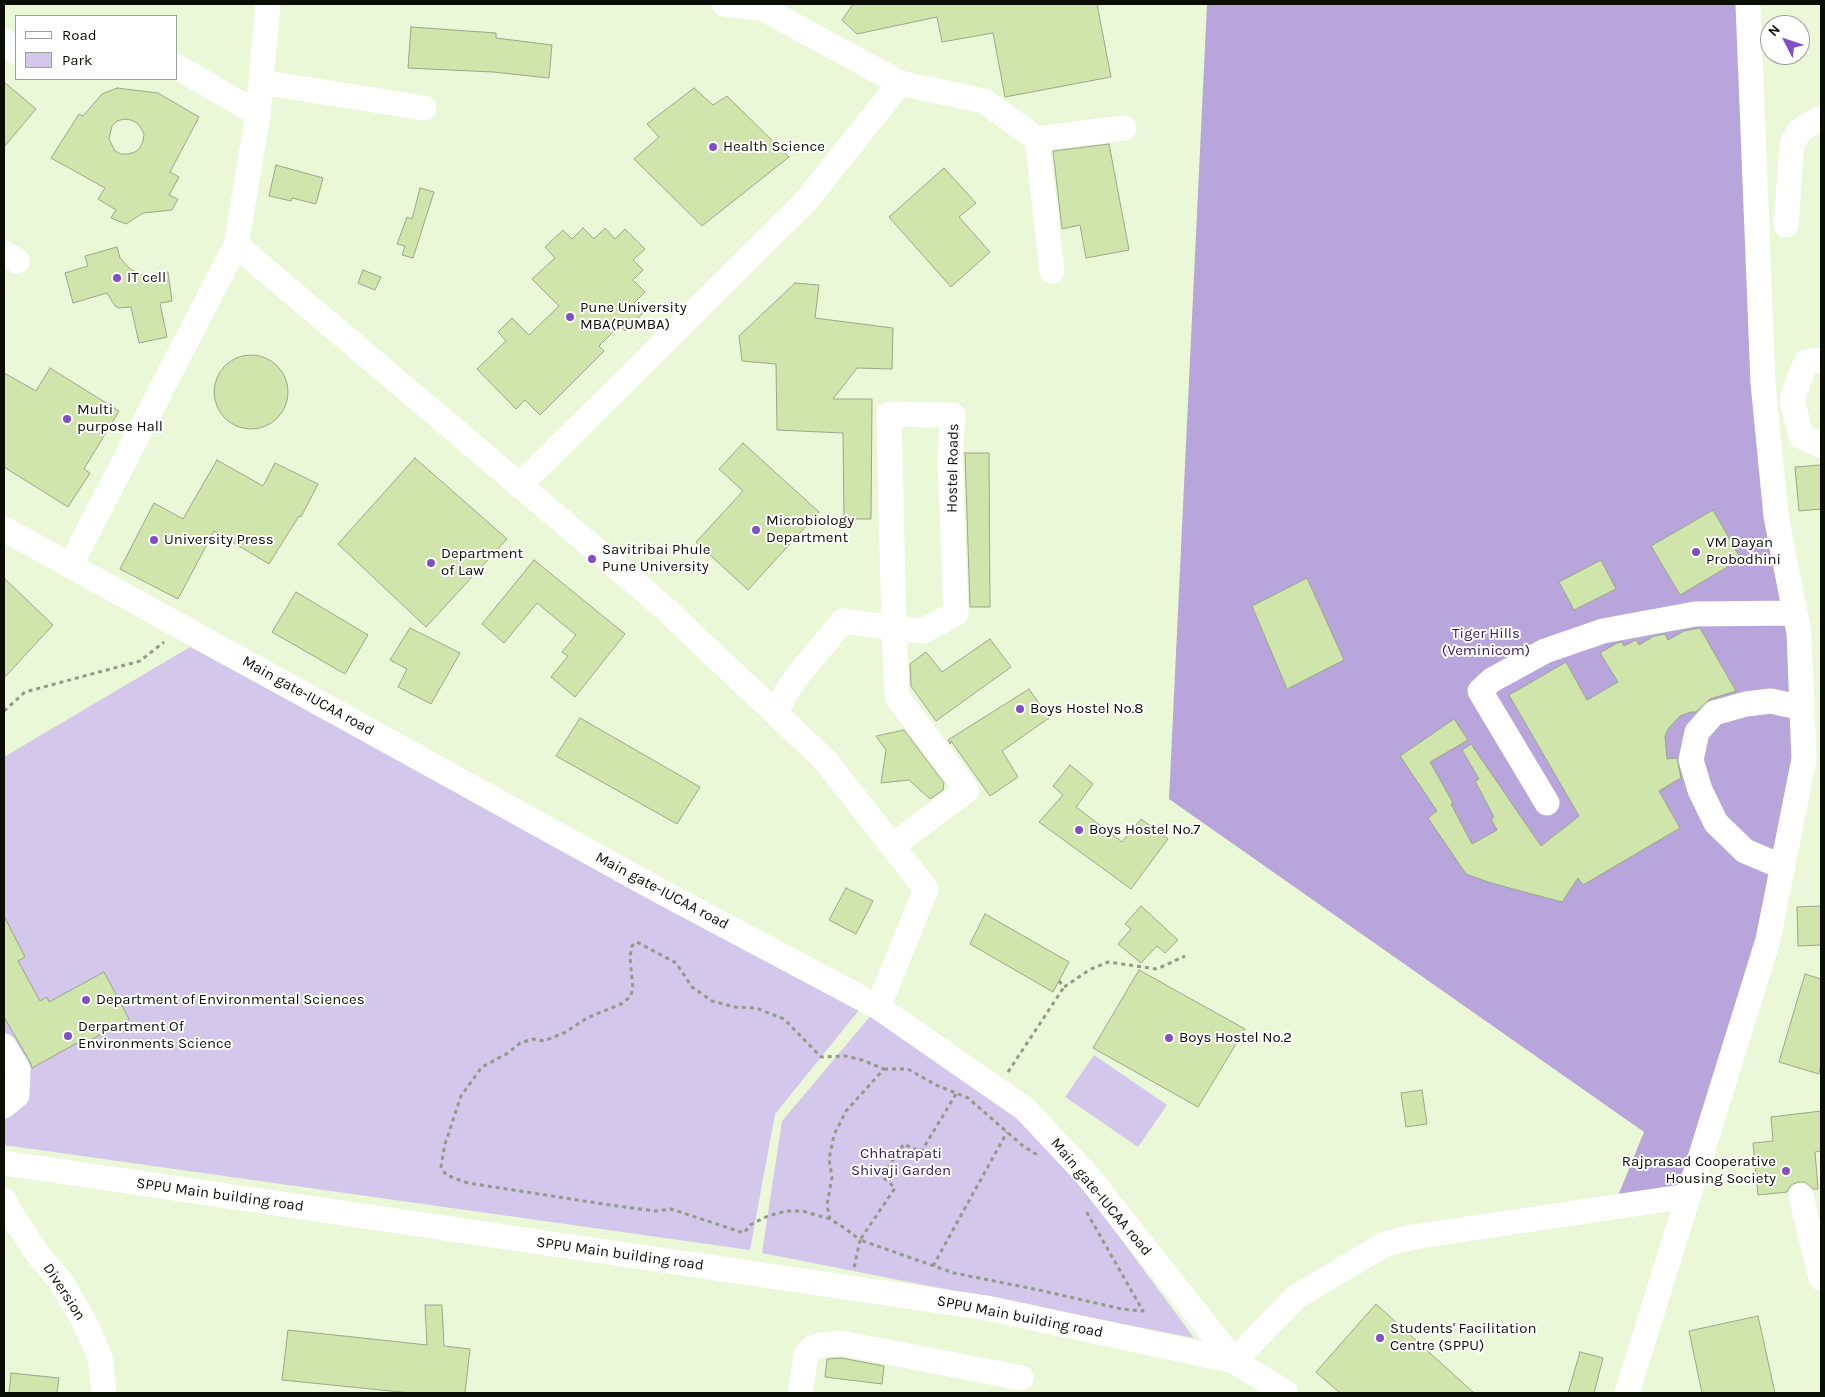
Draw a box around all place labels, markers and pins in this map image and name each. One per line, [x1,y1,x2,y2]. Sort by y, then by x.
place label: Health Science [723,138,825,156]
marker: Health Science [707,141,719,153]
place label: IT cell [127,269,166,287]
marker: IT cell [111,272,123,284]
place label: Pune University MBA(PUMBA) [580,299,687,334]
marker: Pune University MBA(PUMBA) [564,311,576,323]
place label: Multi purpose Hall [77,401,163,436]
marker: Multi purpose Hall [61,413,73,425]
place label: Microbiology Department [766,512,854,547]
marker: Microbiology Department [750,524,762,536]
place label: University Press [164,531,274,549]
marker: University Press [148,534,160,546]
place label: VM Dayan Probodhini [1706,534,1781,569]
place label: Savitribai Phule Pune University [602,541,710,576]
place label: Department of Law [441,545,523,580]
marker: VM Dayan Probodhini [1690,546,1702,558]
marker: Savitribai Phule Pune University [586,553,598,565]
marker: Department of Law [425,557,437,569]
place label: Boys Hostel No.8 [1030,700,1144,718]
marker: Boys Hostel No.8 [1014,703,1026,715]
place label: Boys Hostel No.7 [1089,821,1200,839]
marker: Boys Hostel No.7 [1073,824,1085,836]
place label: Department of Environmental Sciences [96,991,365,1009]
marker: Department of Environmental Sciences [80,994,92,1006]
place label: Derpartment Of Environments Science [78,1018,232,1053]
place label: Boys Hostel No.2 [1179,1029,1292,1047]
marker: Derpartment Of Environments Science [62,1030,74,1042]
marker: Boys Hostel No.2 [1163,1032,1175,1044]
place label: Rajprasad Cooperative Housing Society [1622,1153,1776,1188]
marker: Rajprasad Cooperative Housing Society [1780,1165,1792,1177]
place label: Students' Facilitation Centre (SPPU) [1390,1320,1536,1355]
marker: Students' Facilitation Centre (SPPU) [1374,1332,1386,1344]

